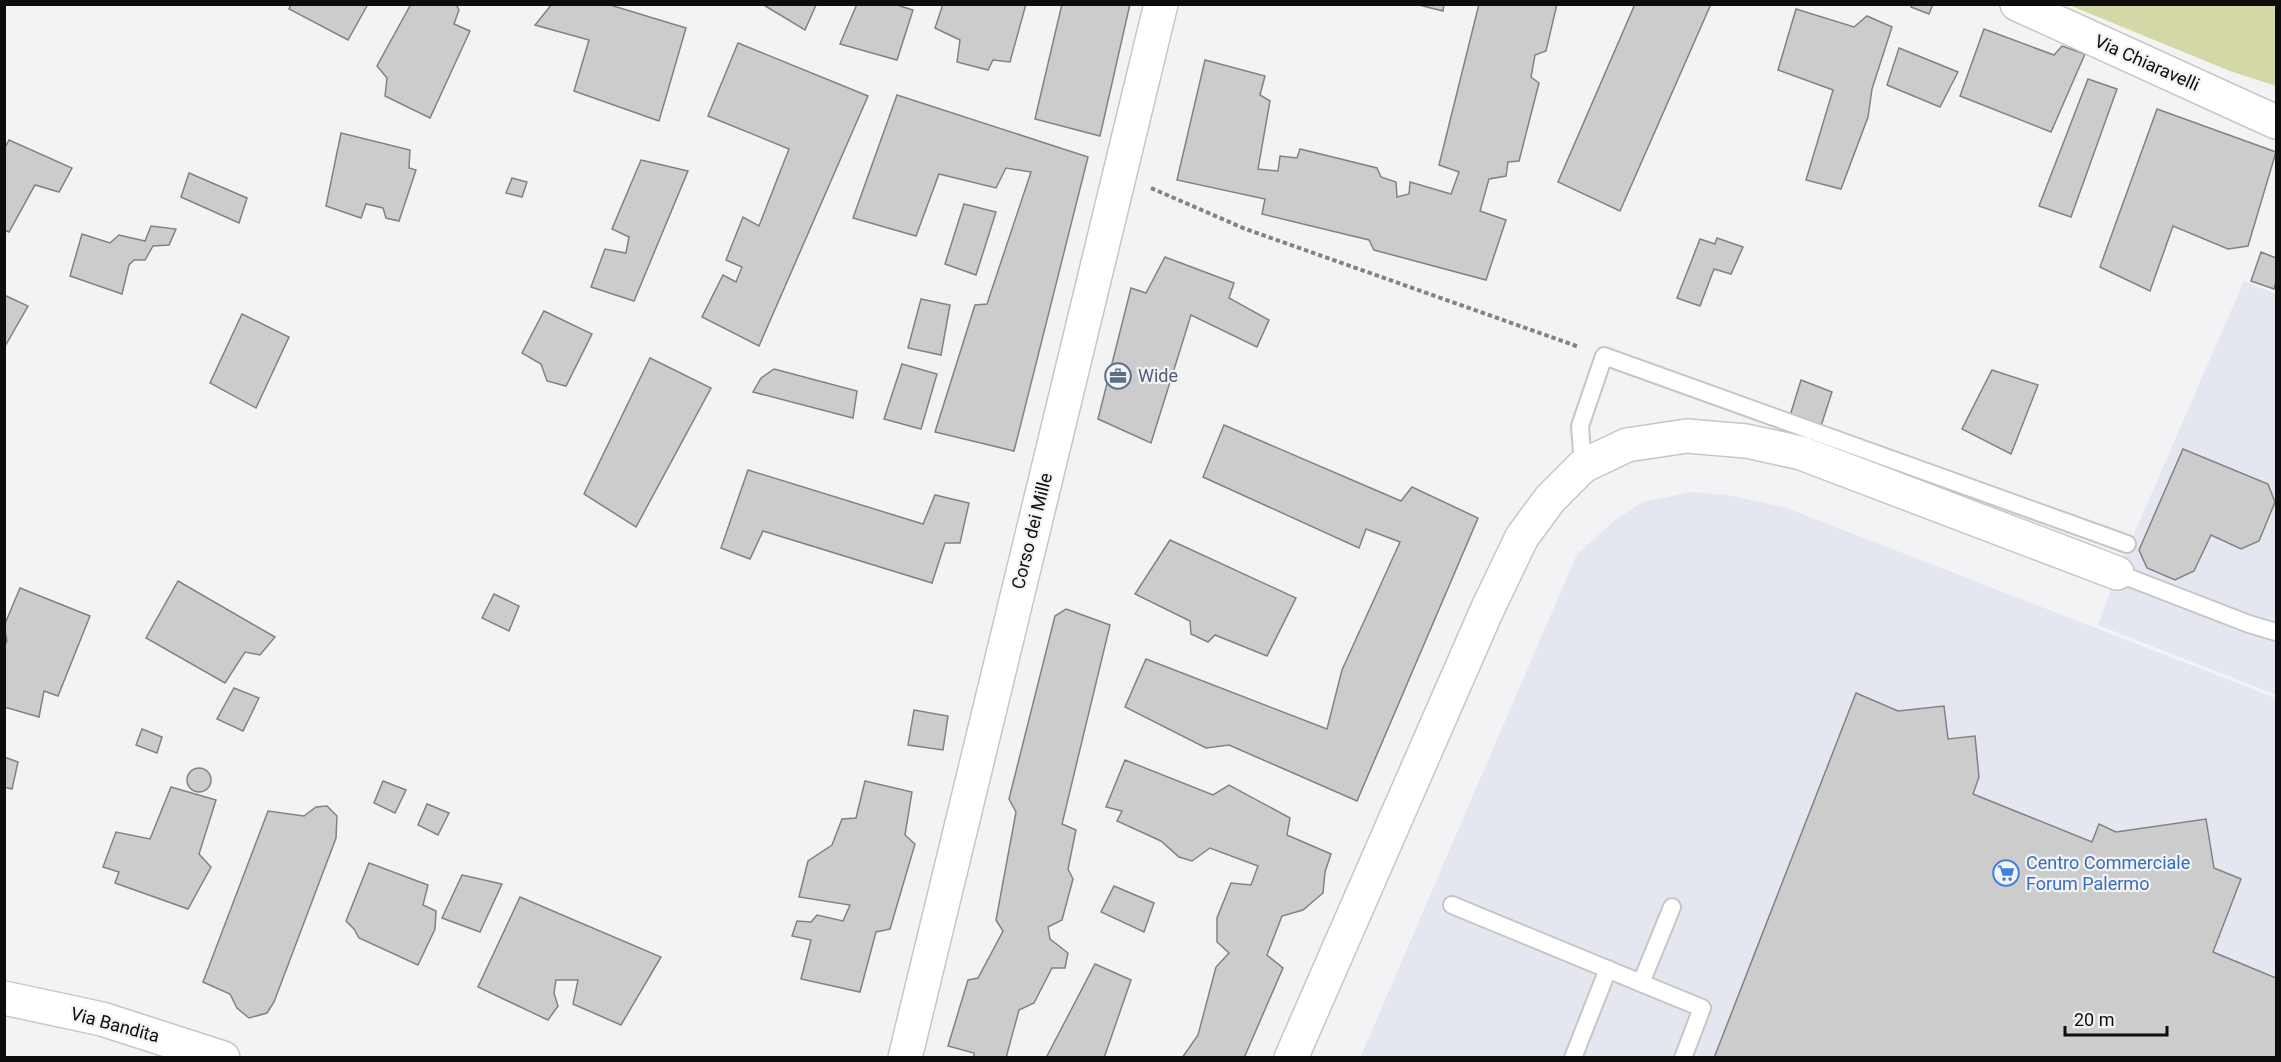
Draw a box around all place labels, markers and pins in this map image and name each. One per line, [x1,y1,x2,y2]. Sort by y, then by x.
office icon: Wide [1103,361,1133,391]
place label: Wide [1138,365,1178,386]
place label: Centro Commerciale Forum Palermo [2026,852,2190,894]
supermarket icon: Centro Commerciale Forum Palermo [1991,858,2021,888]

